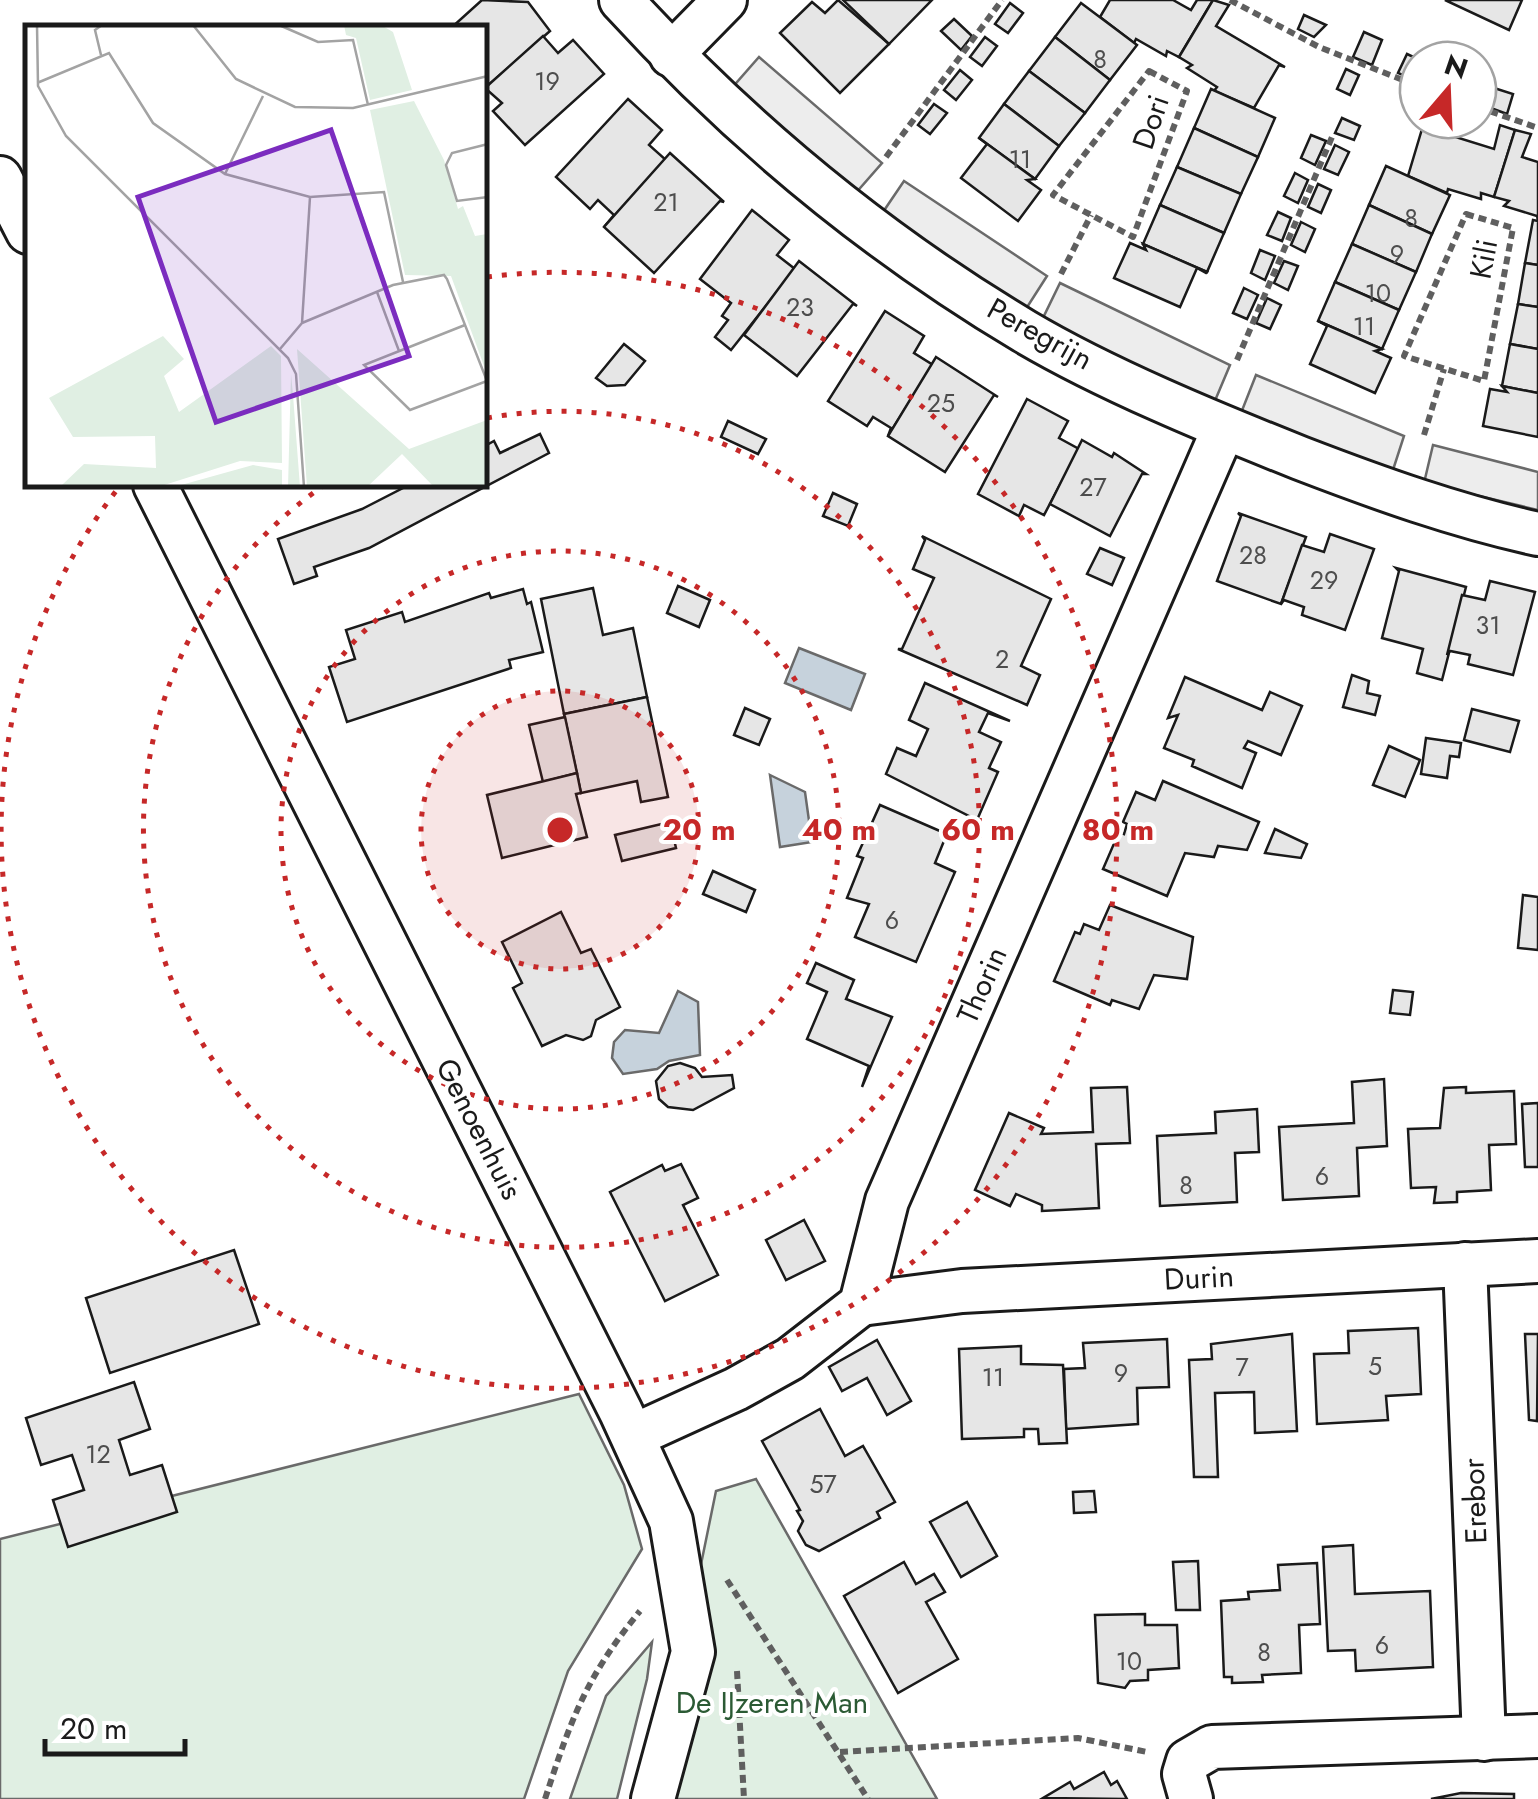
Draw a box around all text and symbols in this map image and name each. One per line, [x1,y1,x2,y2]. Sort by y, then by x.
inset map [25,25,488,488]
north arrow [1398,40,1498,140]
house number: 8 [1093,41,1107,77]
text: N [1439,44,1473,90]
house number: 19 [534,63,560,99]
street label: Dori [1121,89,1180,155]
house number: 11 [1009,141,1031,177]
house number: 21 [653,184,679,220]
house number: 8 [1404,200,1418,236]
street label: Kili [1459,235,1508,282]
house number: 9 [1390,236,1404,272]
house number: 10 [1365,275,1391,311]
street label: Peregrijn [980,287,1101,380]
house number: 23 [786,289,814,325]
house number: 11 [1353,308,1375,344]
house number: 25 [927,385,955,421]
house number: 27 [1079,469,1107,505]
house number: 28 [1239,537,1267,573]
house number: 29 [1310,562,1338,598]
house number: 31 [1476,607,1500,643]
house number: 2 [995,641,1009,677]
text: 20 m [662,808,736,851]
text: 40 m [802,808,876,851]
text: 60 m [941,808,1015,851]
text: 80 m [1082,808,1154,851]
centre of rings [542,812,578,848]
house number: 6 [885,902,899,938]
street label: Thorin [946,940,1017,1030]
street label: Genoenhuis [425,1051,533,1207]
house number: 6 [1315,1158,1329,1194]
house number: 8 [1179,1167,1193,1203]
street label: Durin [1163,1254,1235,1301]
house number: 5 [1368,1348,1382,1384]
house number: 7 [1235,1349,1249,1385]
house number: 9 [1114,1355,1128,1391]
house number: 11 [982,1359,1004,1395]
house number: 12 [85,1436,111,1472]
street label: Erebor [1451,1457,1497,1545]
house number: 57 [809,1466,837,1502]
house number: 6 [1375,1627,1389,1663]
house number: 8 [1257,1634,1271,1670]
house number: 10 [1116,1643,1142,1679]
park label: De IJzeren Man [676,1681,868,1724]
scale bar [45,1694,185,1756]
text: 20 m [60,1707,127,1750]

